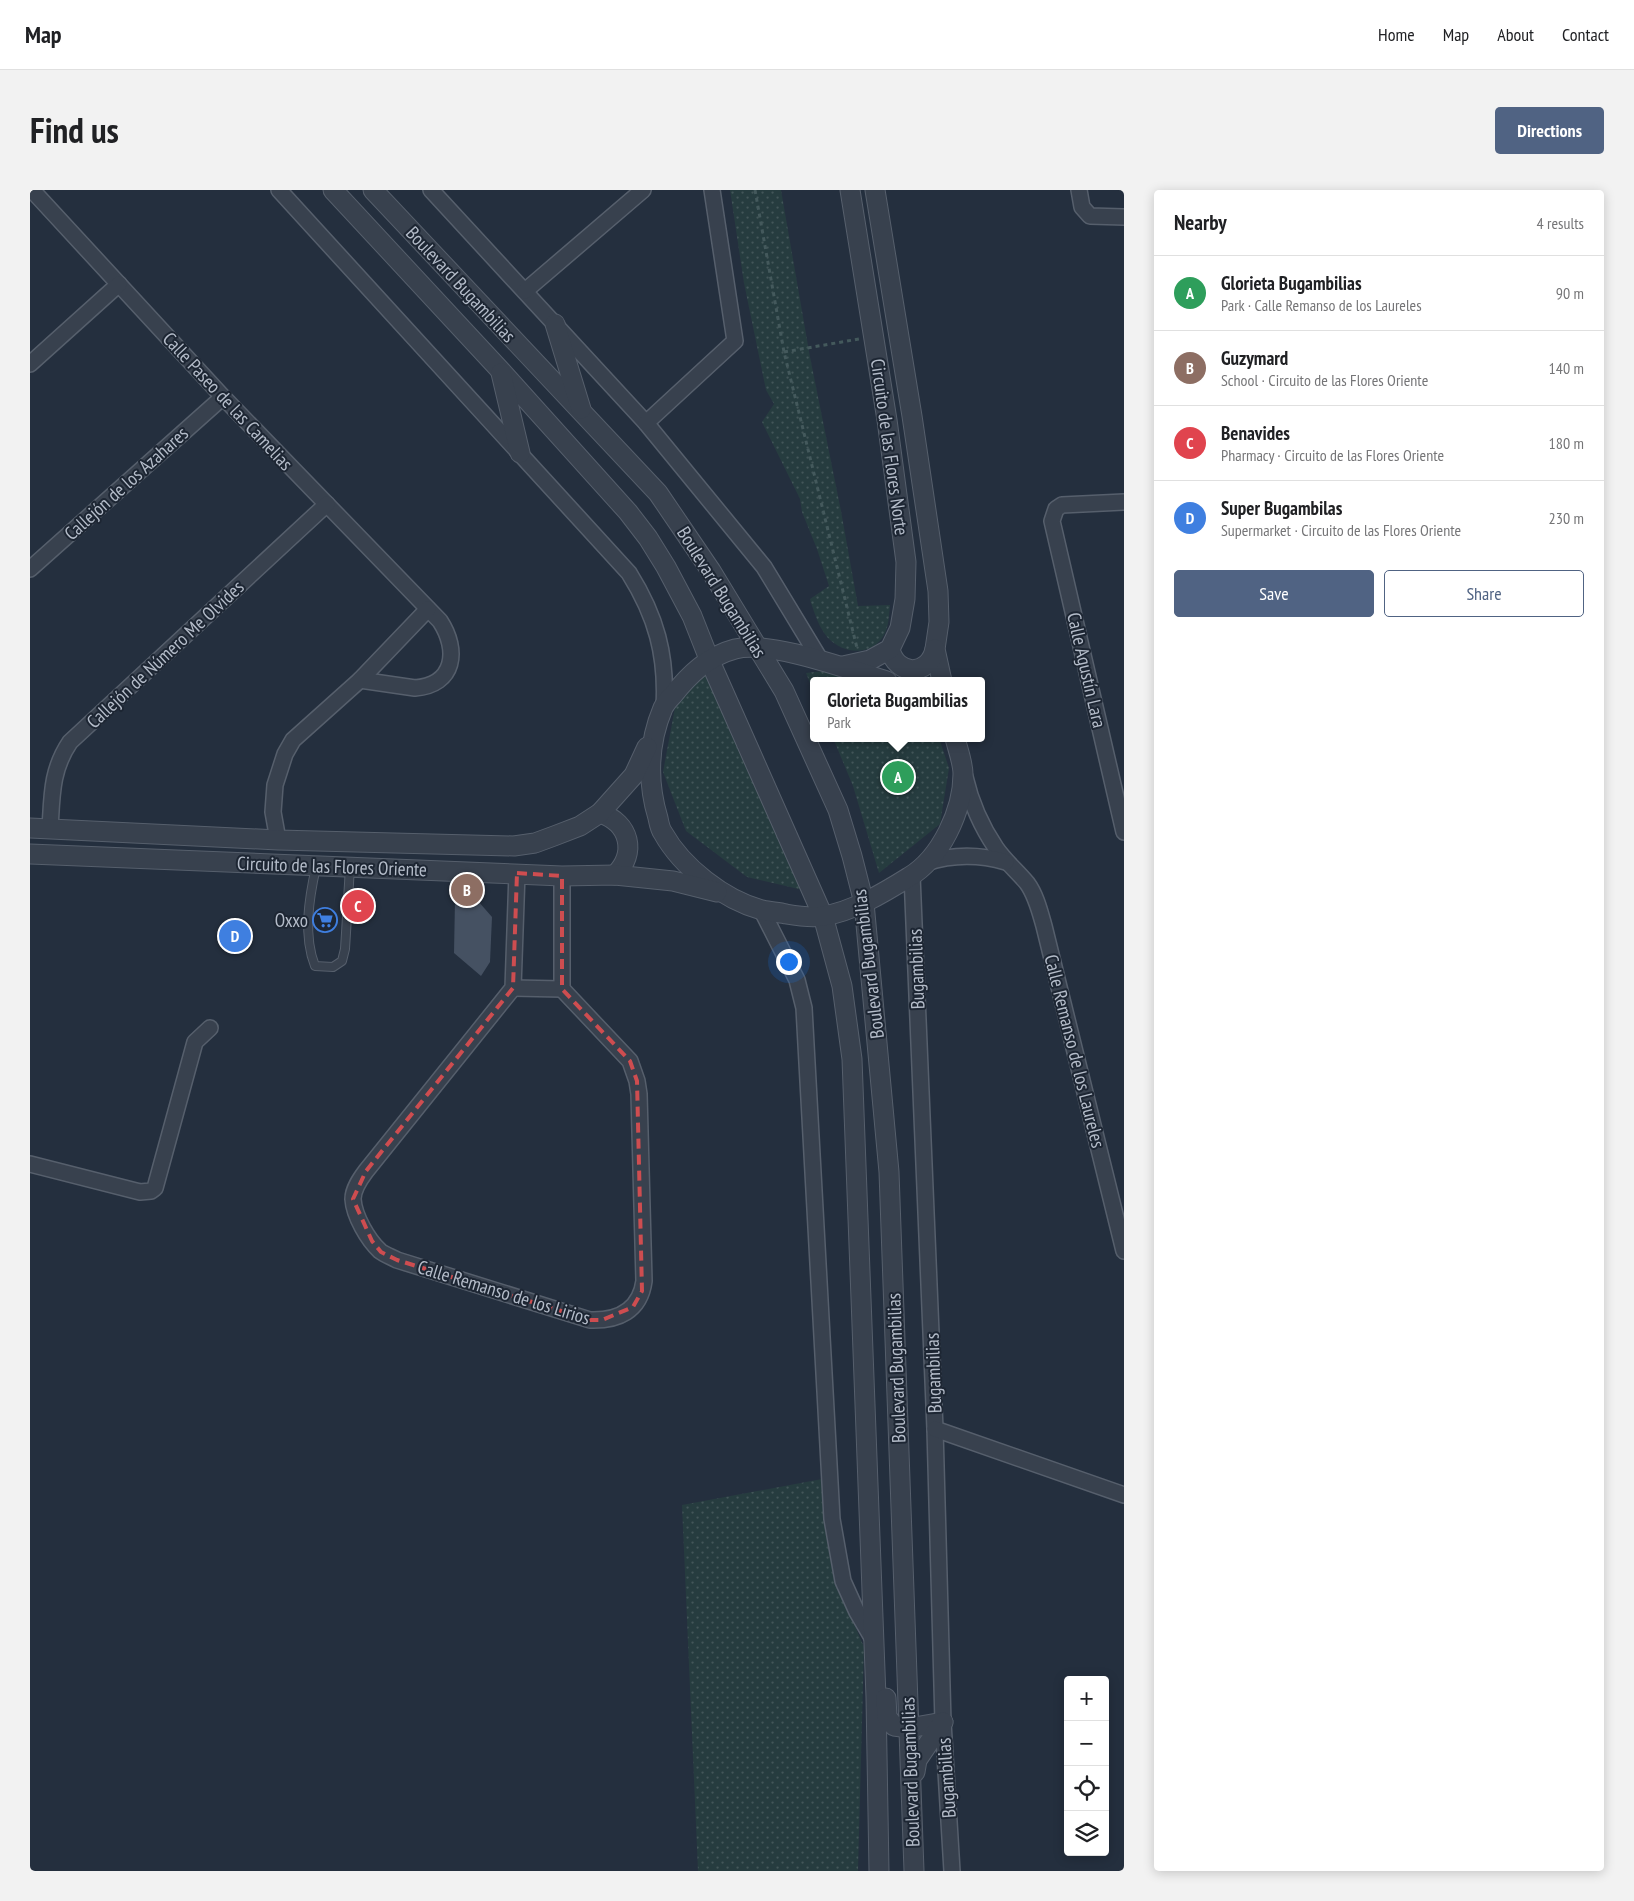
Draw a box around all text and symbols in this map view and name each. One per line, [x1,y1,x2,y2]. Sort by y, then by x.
text: Map [25,19,62,50]
text: Home [1378,23,1415,46]
text: Map [1443,23,1469,46]
text: About [1497,23,1534,46]
text: Contact [1562,23,1609,46]
text: Find us [30,107,119,153]
button: Directions [1495,107,1604,154]
text: Nearby [1174,209,1227,236]
text: 4 results [1537,213,1584,233]
street label: Boulevard Bugambilias [401,221,521,347]
text: Glorieta Bugambilias [1221,271,1362,295]
text: A [1186,283,1194,303]
text: 90 m [1556,283,1584,303]
text: Park · Calle Remanso de los Laureles [1221,295,1422,315]
street label: Calle Paseo de las Camelias [158,327,298,475]
text: Guzymard [1221,346,1288,370]
street label: Circuito de las Flores Norte [866,357,914,537]
text: B [1186,358,1194,378]
text: 140 m [1549,358,1584,378]
text: School · Circuito de las Flores Oriente [1221,370,1428,390]
street label: Callejón de los Azahares [59,421,193,545]
text: Benavides [1221,421,1290,445]
text: C [1186,433,1194,453]
text: 180 m [1549,433,1584,453]
text: Pharmacy · Circuito de las Flores Oriente [1221,445,1444,465]
text: Super Bugambilas [1221,496,1342,520]
text: D [1186,508,1194,528]
text: 230 m [1549,508,1584,528]
text: Supermarket · Circuito de las Flores Oriente [1221,520,1461,540]
street label: Boulevard Bugambilias [672,522,772,662]
button: Save [1174,570,1374,617]
button: Share [1384,570,1584,617]
street label: Callejón de Número Me Olvides [81,575,249,733]
street label: Calle Agustín Lara [1062,610,1112,730]
popup [810,677,985,742]
text: Glorieta Bugambilias [827,688,968,712]
text: Park [827,712,851,732]
pin: A [882,758,914,796]
street label: Circuito de las Flores Oriente [237,851,427,881]
pin: B [451,871,483,909]
pin: C [342,887,374,925]
street label: Boulevard Bugambilias [847,888,889,1040]
supermarket icon: Oxxo [312,907,338,933]
place label: Oxxo [275,908,308,932]
pin: D [219,917,251,955]
street label: Bugambilias [903,928,929,1010]
your location [776,949,802,975]
street label: Calle Remanso de los Laureles [1039,952,1111,1150]
street label: Calle Remanso de los Lirios [415,1254,593,1330]
street label: Boulevard Bugambilias [881,1293,911,1443]
street label: Bugambilias [920,1332,946,1414]
map controls [1064,1676,1109,1856]
button: + [1064,1676,1109,1721]
street label: Boulevard Bugambilias [895,1697,925,1847]
button: − [1064,1721,1109,1766]
street label: Bugambilias [931,1737,961,1819]
button: locate [1064,1766,1109,1811]
button: layers [1064,1811,1109,1856]

